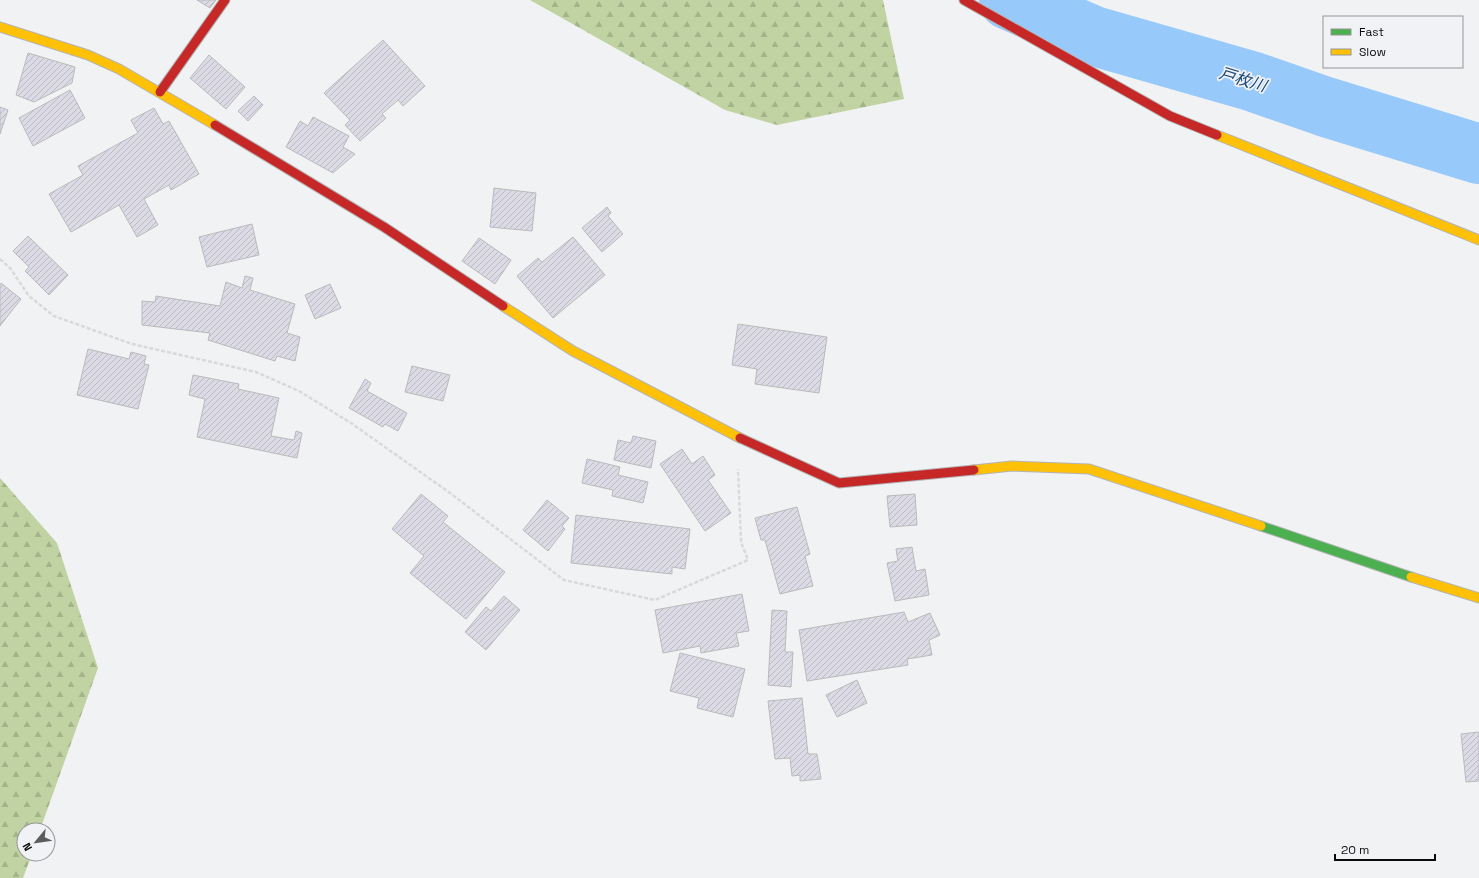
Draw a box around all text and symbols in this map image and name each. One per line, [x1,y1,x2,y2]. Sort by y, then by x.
legend [1323,16,1463,68]
text: Fast [1359,24,1384,40]
text: Slow [1359,44,1386,60]
water label: 戸枚川 [1217,62,1271,97]
north arrow [16,822,56,862]
scale bar [1335,836,1435,862]
text: N [19,840,35,853]
text: 20 m [1341,842,1369,858]

